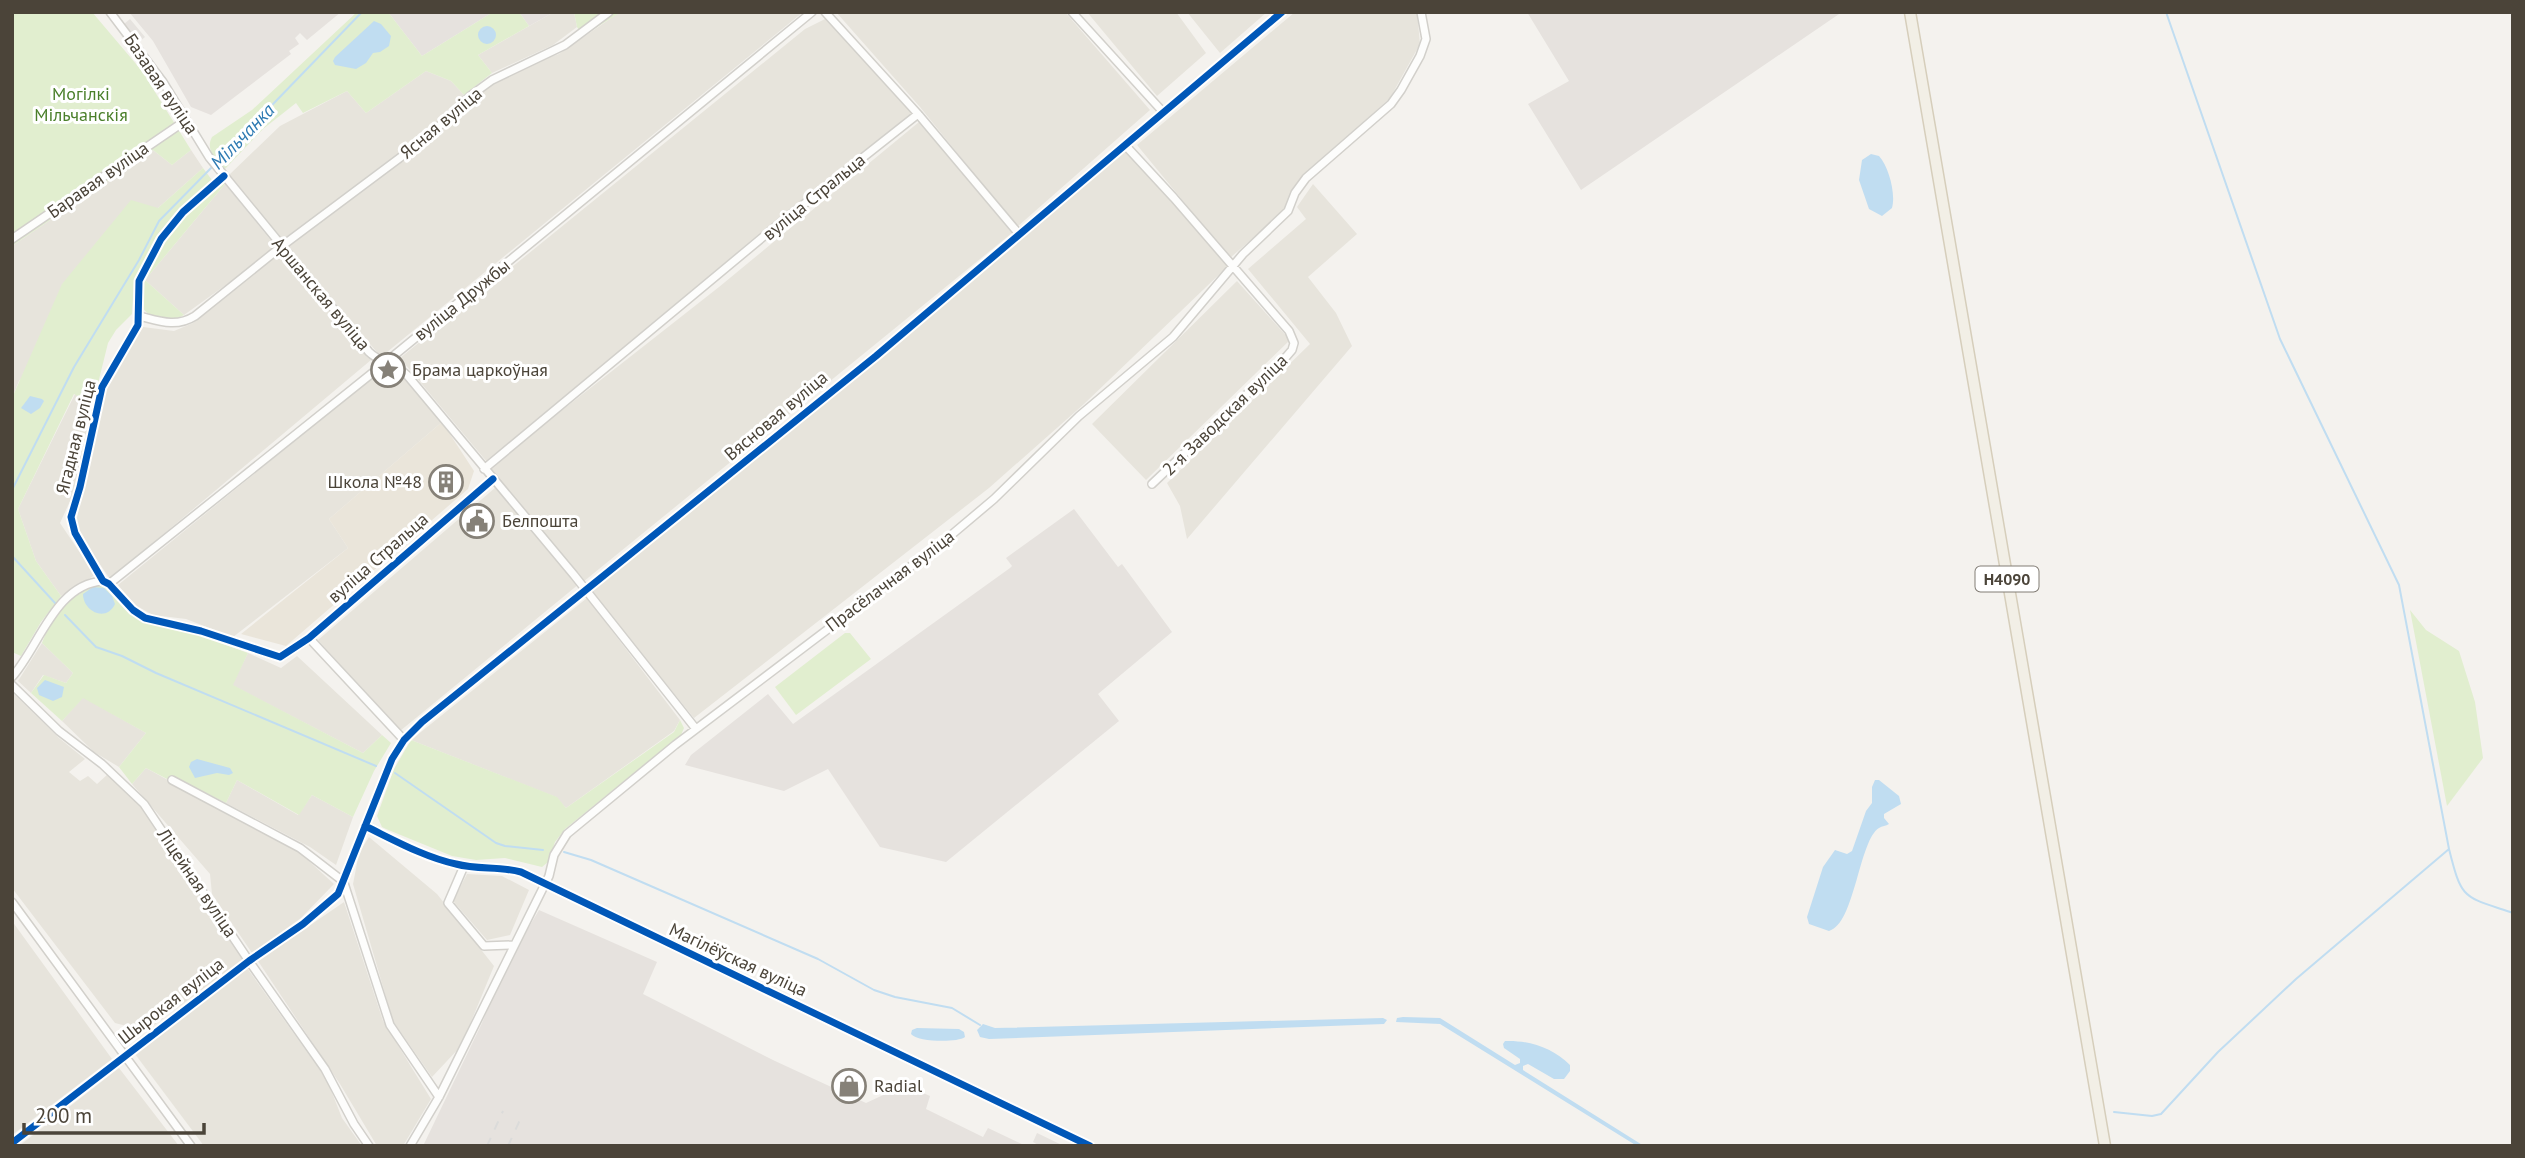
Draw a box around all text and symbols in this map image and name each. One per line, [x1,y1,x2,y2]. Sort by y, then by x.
street label: Базавая вуліца [119,29,204,139]
park label: Могілкі Мільчанскія [34,82,128,126]
street label: Ясная вуліца [395,82,486,164]
water label: Мільчанка [205,98,280,174]
street label: Баравая вуліца [43,136,153,223]
street label: вуліца Стральца [758,148,870,245]
street label: Аршанская вуліца [267,232,375,355]
street label: вуліца Дружбы [409,254,515,346]
street label: 2-я Заводская вуліца [1157,349,1292,480]
place icon: Брама царкоўная [369,351,407,389]
place label: Брама царкоўная [412,358,548,381]
street label: Вясновая вуліца [719,366,832,465]
street label: Ягадная вуліца [50,377,101,497]
building icon: Школа №48 [427,463,465,501]
place label: Школа №48 [327,470,422,493]
public building icon: Белпошта [458,502,496,540]
street label: вуліца Стральца [323,508,433,608]
place label: Белпошта [502,509,578,532]
street label: Прасёлачная вуліца [821,525,959,637]
road number: Н4090 [1976,566,2038,592]
street label: Ліцейная вуліца [152,823,242,942]
street label: Магілёўская вуліца [666,918,811,1002]
street label: Шырокая вуліца [113,952,228,1049]
shop icon: Radial [830,1067,868,1105]
place label: Radial [874,1074,923,1097]
scale bar [24,1092,205,1136]
text: 200 m [35,1102,92,1129]

